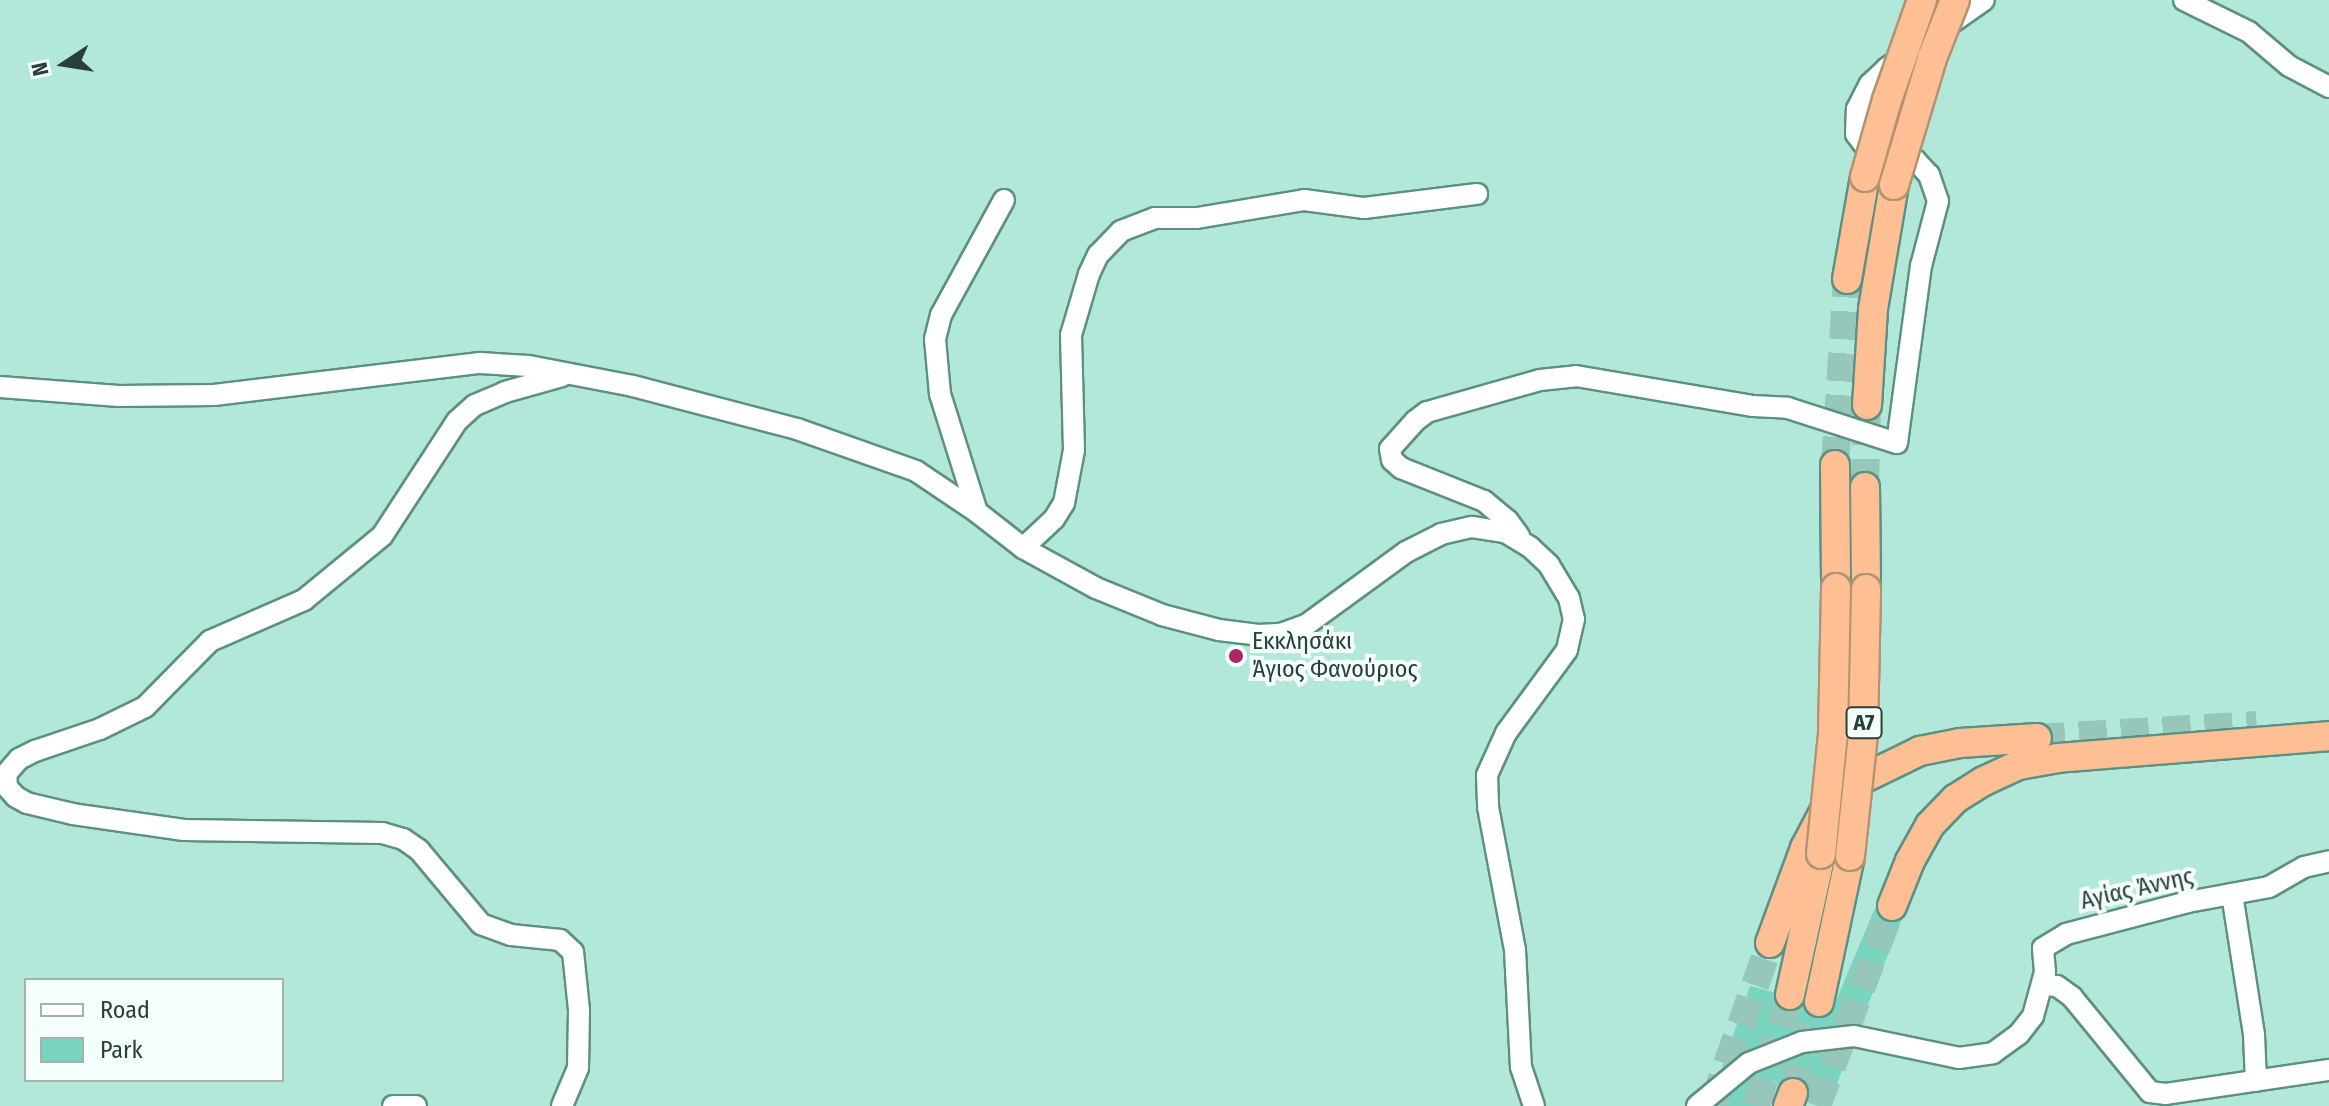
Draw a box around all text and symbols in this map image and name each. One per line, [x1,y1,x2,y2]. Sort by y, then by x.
north arrow [24,24,104,104]
text: N [25,60,55,78]
place label: Εκκλησάκι Άγιος Φανούριος [1252,628,1418,684]
marker: Εκκλησάκι Άγιος Φανούριος [1227,647,1245,665]
road number: Α7 [1844,705,1884,741]
street label: Αγίας Άννης [2078,862,2196,916]
legend [24,978,284,1082]
text: Road [100,996,150,1024]
text: Park [100,1036,143,1064]

